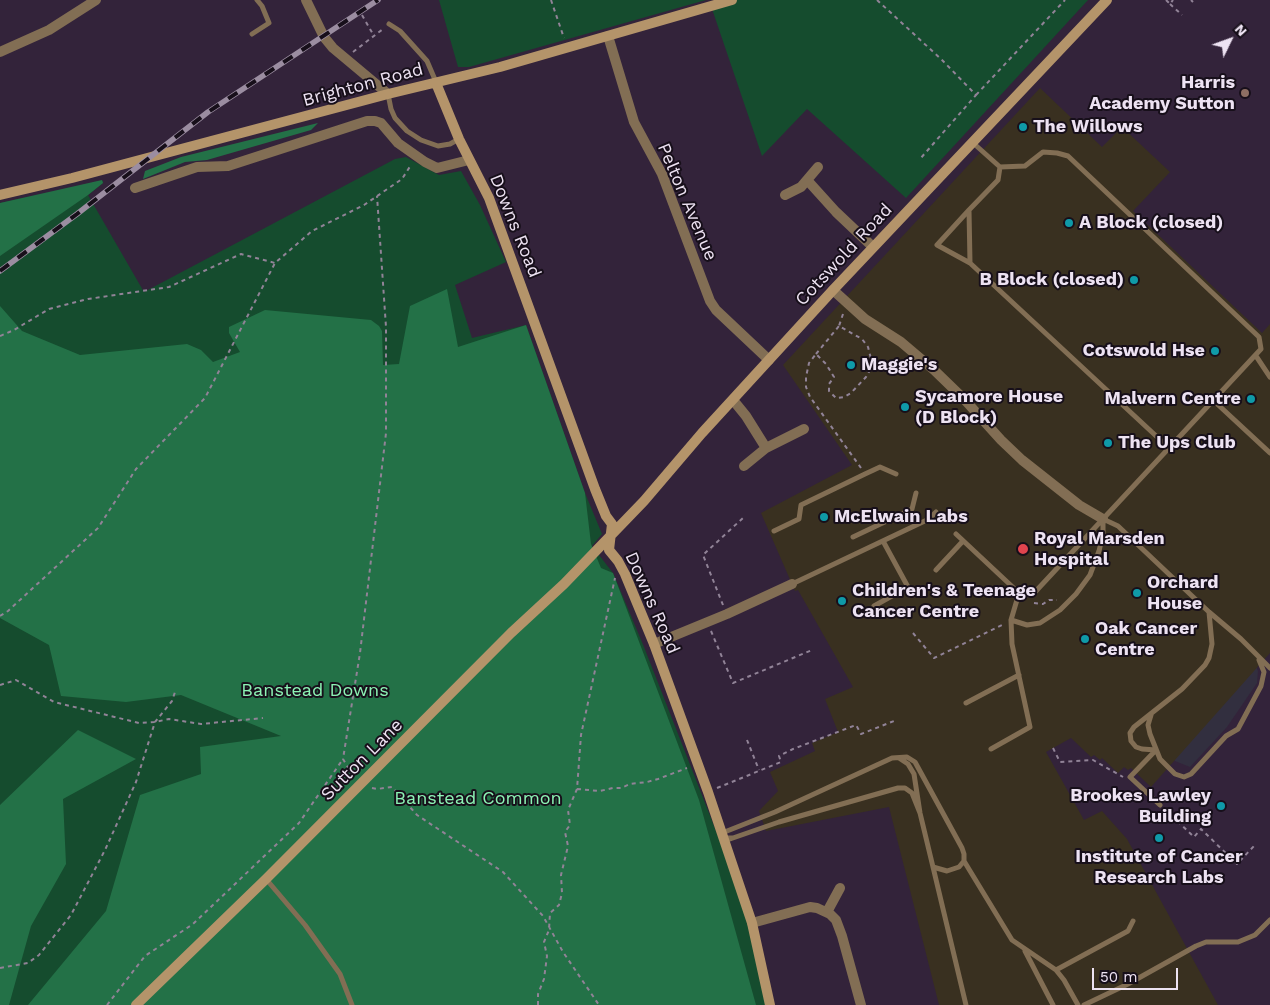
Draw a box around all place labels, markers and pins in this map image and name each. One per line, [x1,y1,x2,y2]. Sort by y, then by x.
place label: Harris Academy Sutton [1089,72,1235,115]
marker: Harris Academy Sutton [1239,87,1251,99]
place label: The Willows [1033,116,1143,138]
marker: The Willows [1017,121,1029,133]
place label: A Block (closed) [1079,212,1223,234]
marker: A Block (closed) [1063,217,1075,229]
place label: B Block (closed) [980,269,1124,291]
marker: B Block (closed) [1128,274,1140,286]
place label: Cotswold Hse [1082,340,1205,362]
marker: Cotswold Hse [1209,345,1221,357]
place label: Maggie's [861,354,937,376]
marker: Maggie's [845,359,857,371]
place label: Sycamore House (D Block) [915,386,1063,428]
place label: Malvern Centre [1105,388,1241,410]
marker: Malvern Centre [1245,393,1257,405]
marker: Sycamore House (D Block) [899,401,911,413]
place label: The Ups Club [1118,432,1236,454]
marker: The Ups Club [1102,437,1114,449]
place label: McElwain Labs [834,506,968,528]
marker: McElwain Labs [818,511,830,523]
place label: Royal Marsden Hospital [1034,528,1165,570]
marker: Royal Marsden Hospital [1016,542,1030,556]
place label: Orchard House [1147,572,1219,614]
place label: Children's & Teenage Cancer Centre [852,580,1036,622]
marker: Orchard House [1131,587,1143,599]
marker: Children's & Teenage Cancer Centre [836,595,848,607]
place label: Oak Cancer Centre [1095,618,1197,660]
marker: Oak Cancer Centre [1079,633,1091,645]
place label: Brookes Lawley Building [1070,785,1211,828]
marker: Brookes Lawley Building [1215,800,1227,812]
marker: Institute of Cancer Research Labs [1153,832,1165,844]
place label: Institute of Cancer Research Labs [1075,846,1243,889]

